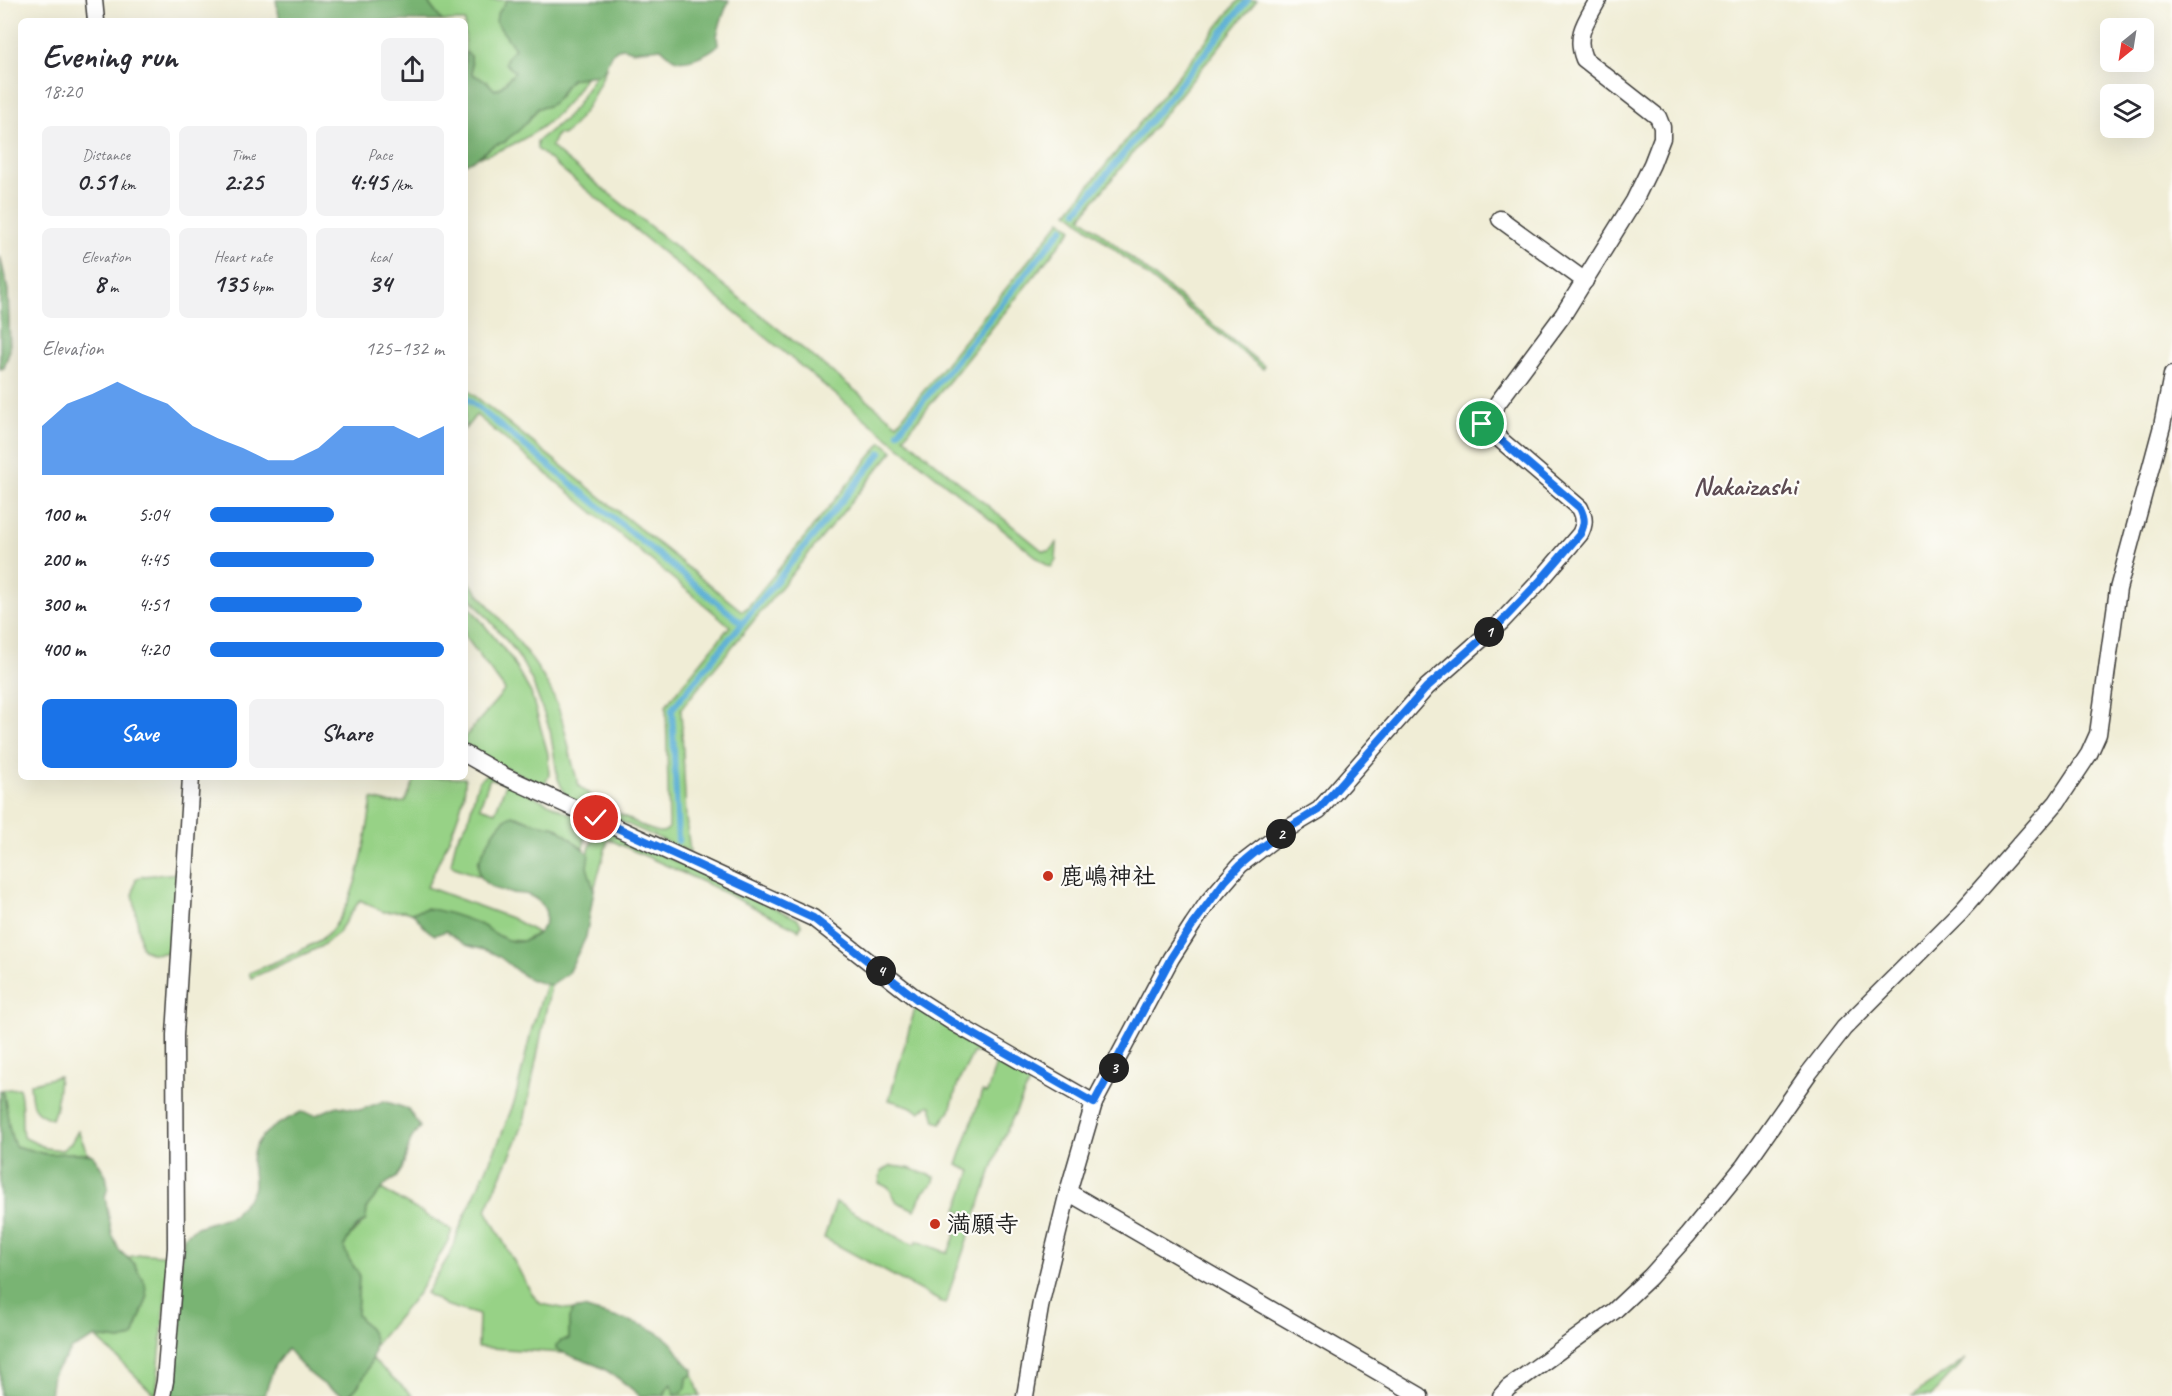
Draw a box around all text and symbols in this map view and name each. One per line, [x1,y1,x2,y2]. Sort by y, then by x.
north arrow [2100,18,2154,72]
map controls [2100,18,2154,138]
text: Evening run [42,35,177,77]
button: share [381,38,444,101]
text: 18:20 [42,79,82,104]
button: layers [2100,84,2154,138]
text: Distance [82,145,130,165]
text: Time [231,145,255,165]
text: Pace [368,145,392,165]
text: 0.51 [76,165,116,198]
text: 2:25 [223,165,263,198]
text: 4:45 [348,165,388,198]
text: km [116,175,136,195]
text: /km [388,175,412,195]
text: Elevation [81,247,131,267]
text: Heart rate [214,247,272,267]
text: kcal [369,247,391,267]
text: 8 [94,267,105,300]
text: 135 [213,267,247,300]
text: 34 [368,267,392,300]
text: m [105,277,118,297]
text: bpm [247,277,273,297]
text: Elevation [42,336,104,361]
text: 125–132 m [365,336,444,361]
pin [1456,398,1507,449]
icon: arrive [1465,407,1498,440]
district label: Nakaizashi [1693,469,1800,503]
text: 100 m [42,502,85,527]
text: 5:04 [138,502,169,527]
text: 200 m [42,547,85,572]
text: 4:45 [138,547,169,572]
text: 300 m [42,592,85,617]
text: 4:51 [138,592,169,617]
pin: 1 [1474,617,1504,647]
text: 1 [1485,622,1493,642]
text: 400 m [42,637,85,662]
text: 4:20 [138,637,169,662]
button: Save [42,699,237,768]
button: Share [249,699,444,768]
pin [570,792,621,843]
icon: check [579,801,612,834]
pin: 2 [1266,819,1296,849]
text: 2 [1277,824,1285,844]
place label: 鹿嶋神社 [1060,861,1156,891]
marker: 鹿嶋神社 [1041,869,1055,883]
pin: 4 [866,956,896,986]
text: 4 [877,961,885,981]
pin: 3 [1099,1053,1129,1083]
text: 3 [1110,1058,1118,1078]
place label: 満願寺 [947,1209,1019,1239]
marker: 満願寺 [928,1217,942,1231]

